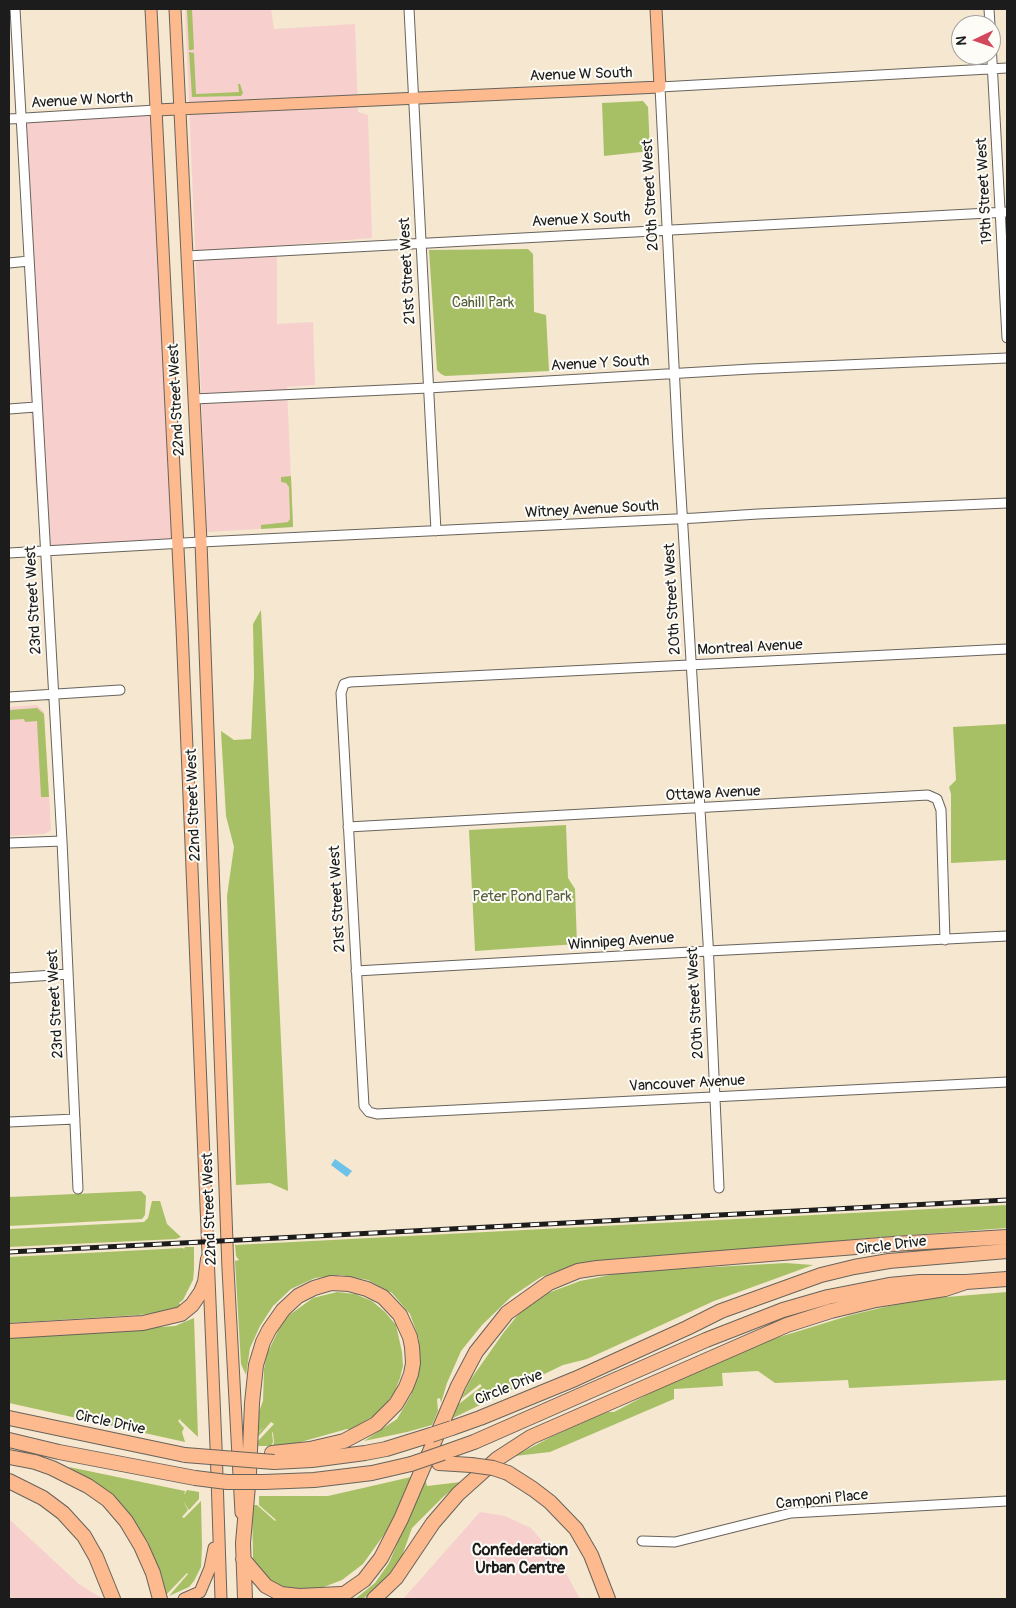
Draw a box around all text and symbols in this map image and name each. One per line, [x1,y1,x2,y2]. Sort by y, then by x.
north arrow [951,15,1001,65]
text: N [953,36,970,46]
street label: Avenue W South [529,64,633,86]
street label: Avenue W North [31,89,133,113]
street label: 19th Street West [973,137,997,245]
street label: 20th Street West [639,139,663,251]
street label: Avenue X South [531,208,631,232]
street label: 21st Street West [396,217,420,325]
park label: Cahill Park [452,294,514,312]
street label: 22nd Street West [165,343,189,457]
street label: Avenue Y South [550,352,650,376]
street label: Witney Avenue South [525,498,659,522]
street label: 20th Street West [661,543,685,655]
street label: 23rd Street West [22,545,46,655]
street label: Montreal Avenue [697,636,803,660]
street label: 22nd Street West [183,748,205,862]
street label: Ottawa Avenue [665,783,761,805]
street label: 21st Street West [326,845,350,953]
park label: Peter Pond Park [472,888,572,906]
street label: Winnipeg Avenue [567,929,675,955]
street label: 20th Street West [684,947,708,1059]
street label: 23rd Street West [44,949,68,1059]
street label: Vancouver Avenue [629,1072,745,1096]
street label: 22nd Street West [199,1152,221,1266]
street label: Circle Drive [855,1233,927,1259]
street label: Circle Drive [473,1366,545,1410]
street label: Circle Drive [73,1407,147,1439]
street label: Camponi Place [775,1486,869,1514]
district label: Confederation Urban Centre [472,1541,568,1579]

